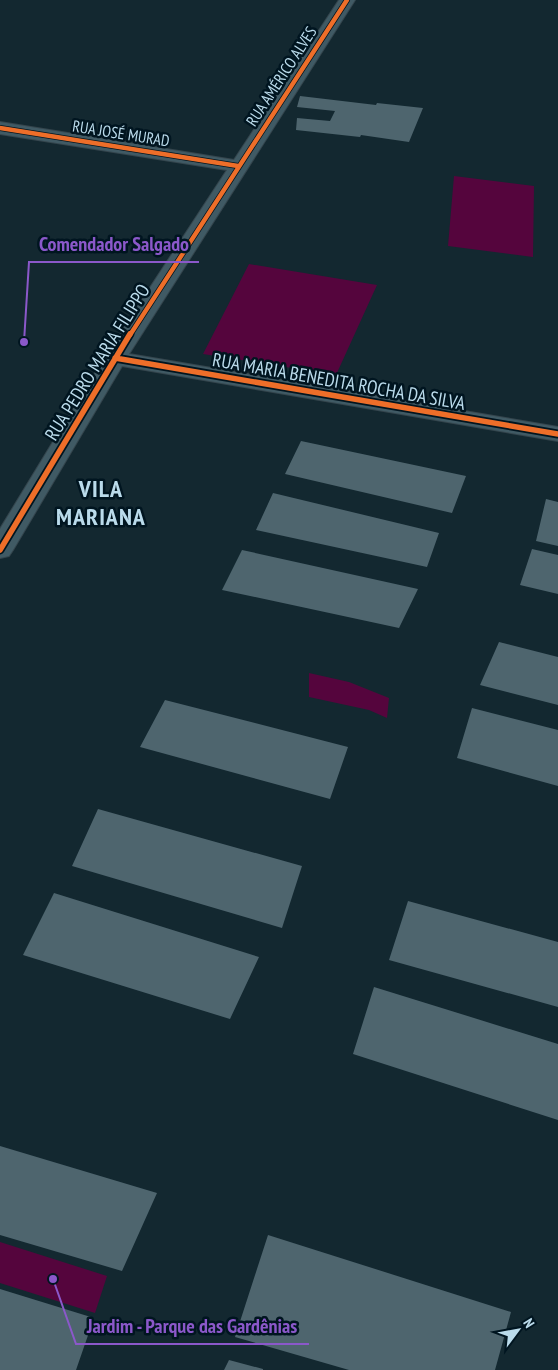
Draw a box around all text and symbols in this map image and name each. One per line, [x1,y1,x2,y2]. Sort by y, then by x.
street label: RUA AMÉRICO ALVES [241,22,321,130]
street label: RUA JOSÉ MURAD [71,115,171,151]
callout: Comendador Salgado [29,227,199,262]
text: Comendador Salgado [39,231,189,257]
street label: RUA PEDRO MARIA FILIPPO [39,279,155,445]
street label: RUA MARIA BENEDITA ROCHA DA SILVA [211,347,467,415]
district label: VILA MARIANA [56,473,146,532]
north arrow [493,1305,543,1355]
callout: Jardim - Parque das Gardênias [76,1309,309,1344]
text: Jardim - Parque das Gardênias [86,1313,297,1339]
text: N [519,1315,539,1331]

